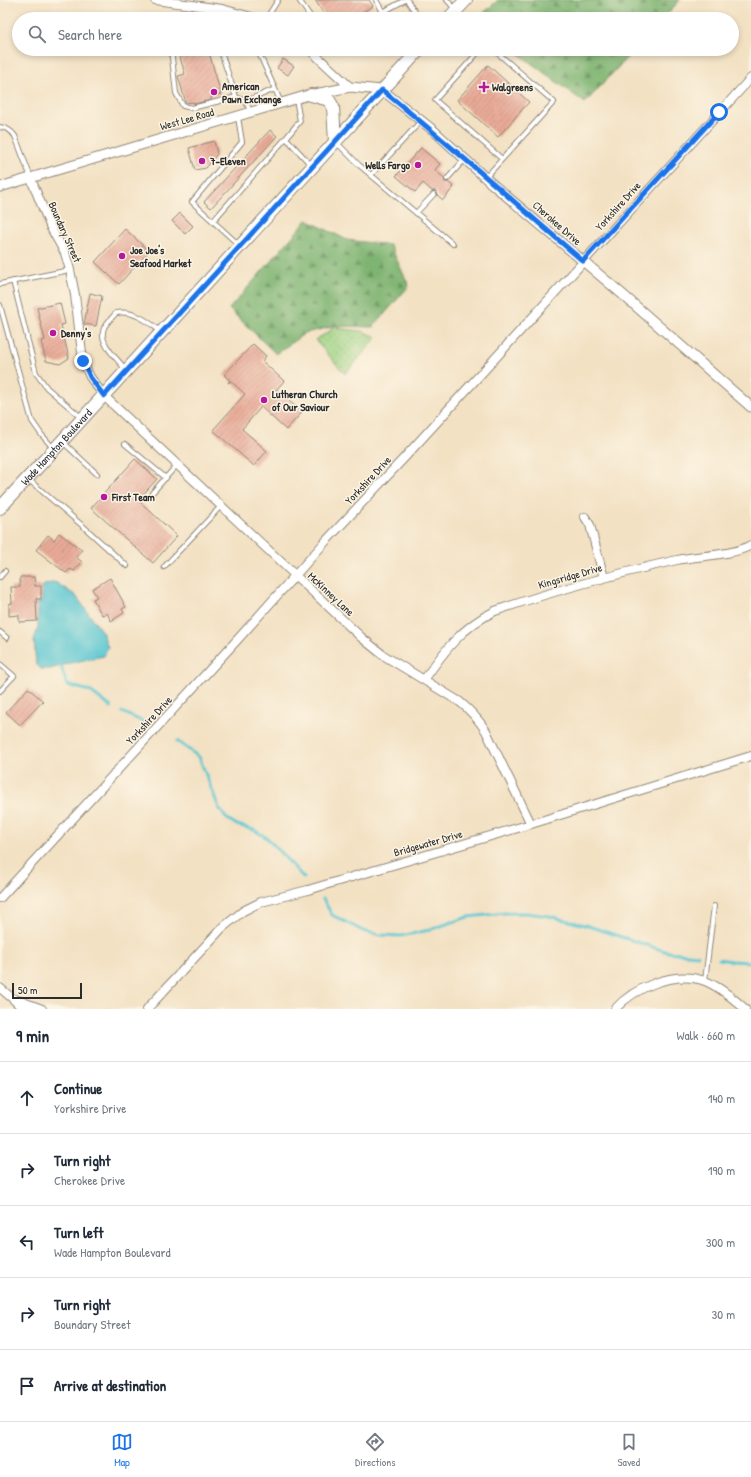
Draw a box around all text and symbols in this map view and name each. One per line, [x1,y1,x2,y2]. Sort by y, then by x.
search box [12,12,739,56]
icon: search [26,23,48,45]
text: Search here [58,24,122,45]
place label: American Pawn Exchange [222,79,282,107]
place label: Walgreens [492,80,534,95]
marker: Walgreens [479,82,489,92]
marker: American Pawn Exchange [209,87,219,97]
route start [710,103,728,121]
street label: West Lee Road [159,104,216,133]
place label: 7-Eleven [209,154,246,168]
marker: 7-Eleven [197,156,207,166]
place label: Wells Fargo [365,158,411,173]
marker: Wells Fargo [413,160,423,170]
street label: Yorkshire Drive [592,178,644,233]
street label: Cherokee Drive [530,198,585,248]
street label: Boundary Street [45,199,85,265]
place label: Joe Joe's Seafood Market [130,243,192,270]
marker: Joe Joe's Seafood Market [117,251,127,261]
place label: Denny's [61,326,92,341]
marker: Denny's [48,328,58,338]
route end [74,352,92,370]
place label: Lutheran Church of Our Saviour [272,387,338,414]
marker: Lutheran Church of Our Saviour [259,395,269,405]
street label: Wade Hampton Boulevard [18,405,95,488]
street label: Yorkshire Drive [342,452,394,507]
place label: First Team [111,490,155,504]
marker: First Team [99,492,109,502]
street label: Kingsridge Drive [536,560,604,592]
street label: McKinney Lane [305,569,358,619]
street label: Yorkshire Drive [123,692,175,747]
street label: Bridgewater Drive [392,826,465,859]
scale bar [12,981,82,1000]
text: 50 m [18,983,38,997]
text: 9 min [16,1024,49,1047]
text: Walk · 660 m [676,1026,735,1044]
text: Continue [54,1078,102,1099]
icon: ahead [16,1087,38,1109]
text: 140 m [708,1089,735,1107]
text: Yorkshire Drive [54,1099,126,1117]
text: Turn right [54,1150,110,1171]
icon: right [16,1159,38,1181]
text: 190 m [708,1161,735,1179]
text: Cherokee Drive [54,1171,125,1189]
text: Turn left [54,1222,104,1243]
icon: left [16,1231,38,1253]
text: 300 m [706,1233,735,1251]
text: Wade Hampton Boulevard [54,1243,171,1261]
text: Turn right [54,1294,110,1315]
icon: right [16,1303,38,1325]
text: 30 m [712,1305,735,1323]
text: Boundary Street [54,1315,131,1333]
icon: arrive [16,1375,38,1397]
text: Arrive at destination [54,1375,166,1396]
tab: Map [111,1431,133,1469]
tab: Directions [355,1431,396,1469]
tab: Saved [618,1431,640,1469]

